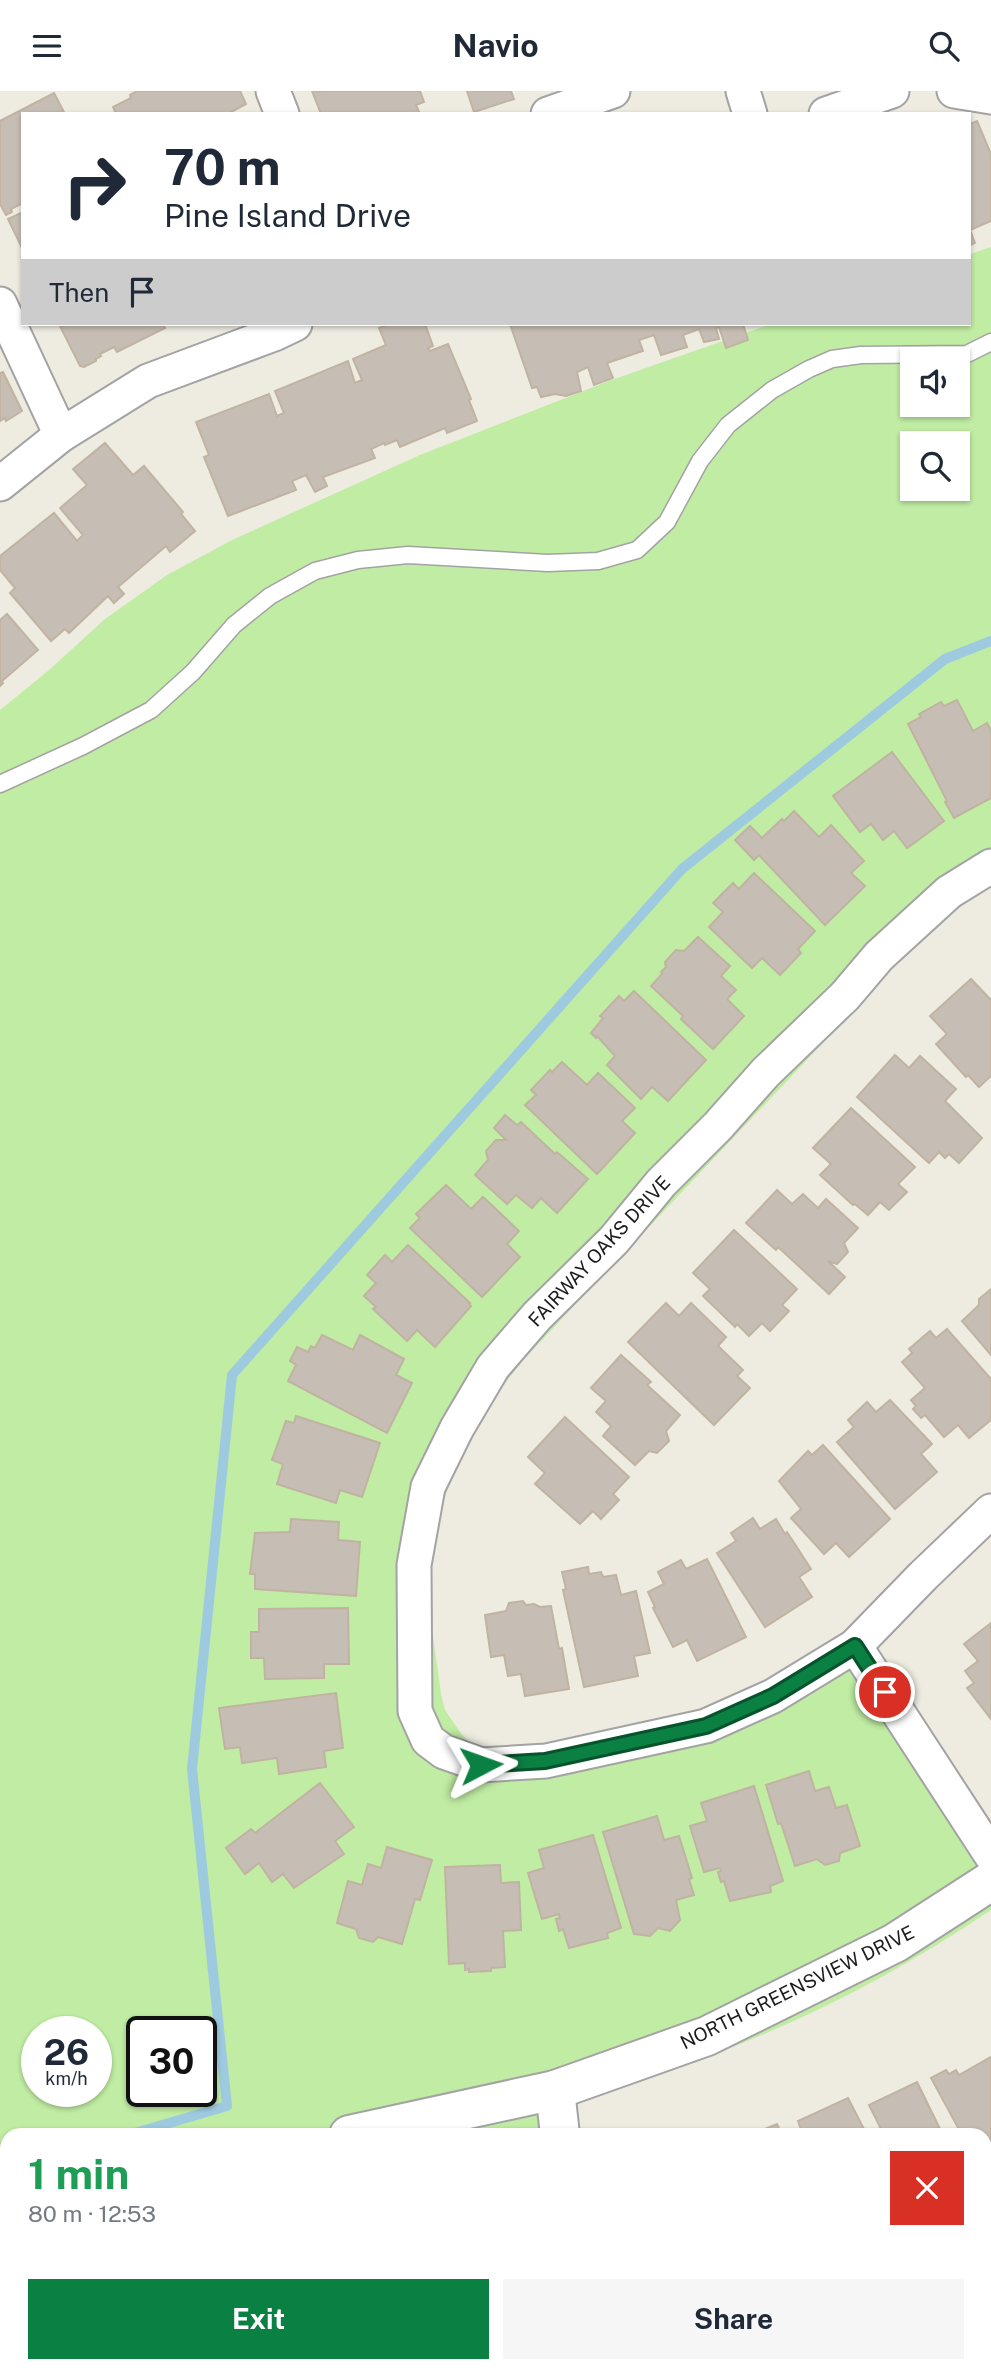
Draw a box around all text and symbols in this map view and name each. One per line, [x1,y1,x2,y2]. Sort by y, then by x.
icon: menu [28,27,66,65]
text: Navio [452,27,539,64]
icon: search [925,27,963,65]
text: 70 m [164,138,281,196]
icon: right [49,140,140,231]
text: Pine Island Drive [164,197,411,234]
icon: arrive [123,273,161,311]
text: Then [49,277,109,308]
map controls [900,347,970,501]
button: sound [900,347,970,417]
button: search [900,431,970,501]
street label: FAIRWAY OAKS DRIVE [524,1171,674,1331]
pin [855,1662,915,1722]
icon: arrive [866,1673,904,1711]
position arrow [444,1728,518,1802]
street label: NORTH GREENSVIEW DRIVE [677,1921,917,2053]
speed limit sign: 30 [126,2016,217,2107]
text: 26 [44,2032,89,2073]
text: km/h [45,2068,88,2089]
text: 1 min [28,2149,129,2198]
button: close [890,2151,964,2225]
text: 80 m · 12:53 [28,2200,156,2227]
button: Exit [28,2279,489,2359]
button: Share [503,2279,964,2359]

